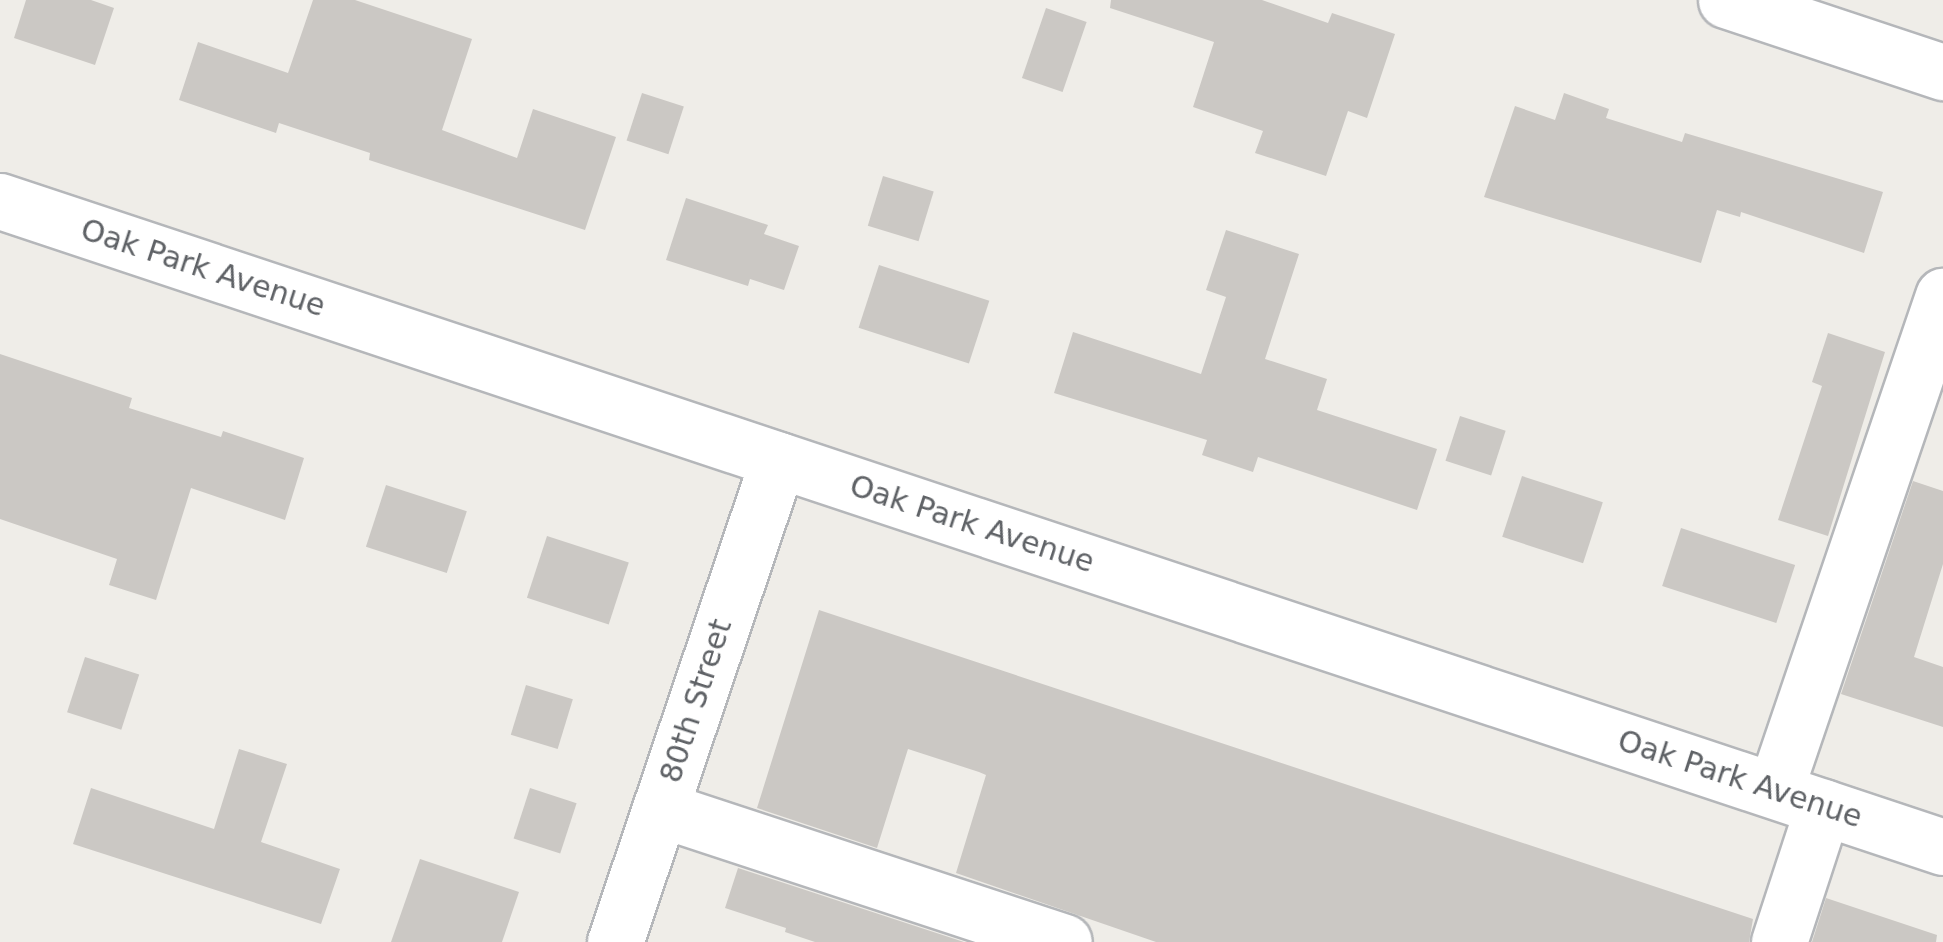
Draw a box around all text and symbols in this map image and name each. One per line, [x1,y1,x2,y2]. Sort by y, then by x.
street label: Oak Park Avenue [76,212,330,324]
street label: Oak Park Avenue [845,468,1099,580]
street label: 80th Street [653,615,739,787]
street label: Oak Park Avenue [1613,723,1867,835]

